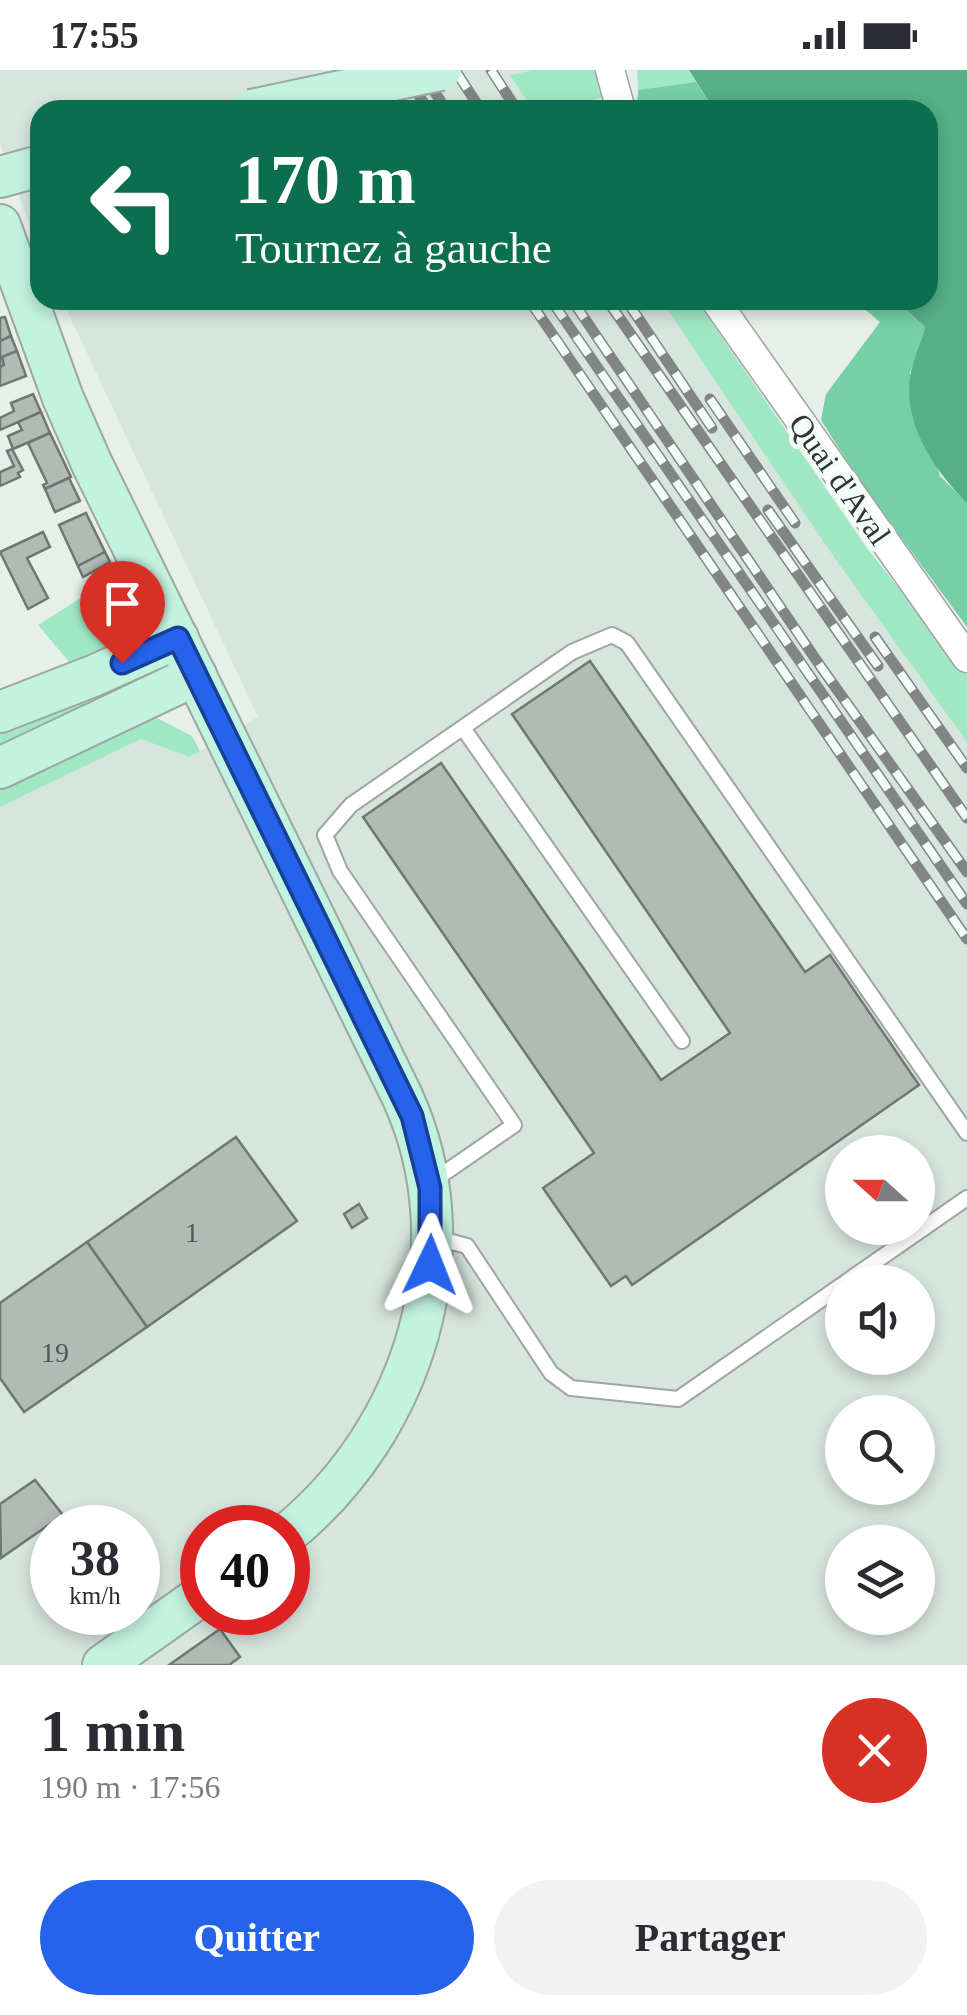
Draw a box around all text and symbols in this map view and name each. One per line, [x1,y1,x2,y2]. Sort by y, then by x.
text: 17:55 [50,14,139,56]
icon: left [70,140,200,270]
text: 170 m [235,141,416,218]
text: Tournez à gauche [235,223,552,273]
street label: Quai d'Aval [782,407,898,552]
pin [80,561,165,664]
icon: arrive [95,576,150,631]
north arrow [825,1135,935,1245]
map controls [825,1135,935,1635]
position arrow [378,1213,482,1317]
house number: 1 [185,1217,199,1248]
button: sound [825,1265,935,1375]
house number: 19 [41,1337,69,1368]
button: search [825,1395,935,1505]
speed limit sign: 40 [180,1505,310,1635]
button: layers [825,1525,935,1635]
text: 38 [70,1530,120,1586]
text: km/h [69,1582,121,1609]
text: 1 min [40,1698,185,1764]
button: close [822,1698,927,1803]
text: 190 m · 17:56 [40,1769,220,1805]
button: Quitter [40,1880,474,1995]
button: Partager [494,1880,927,1995]

